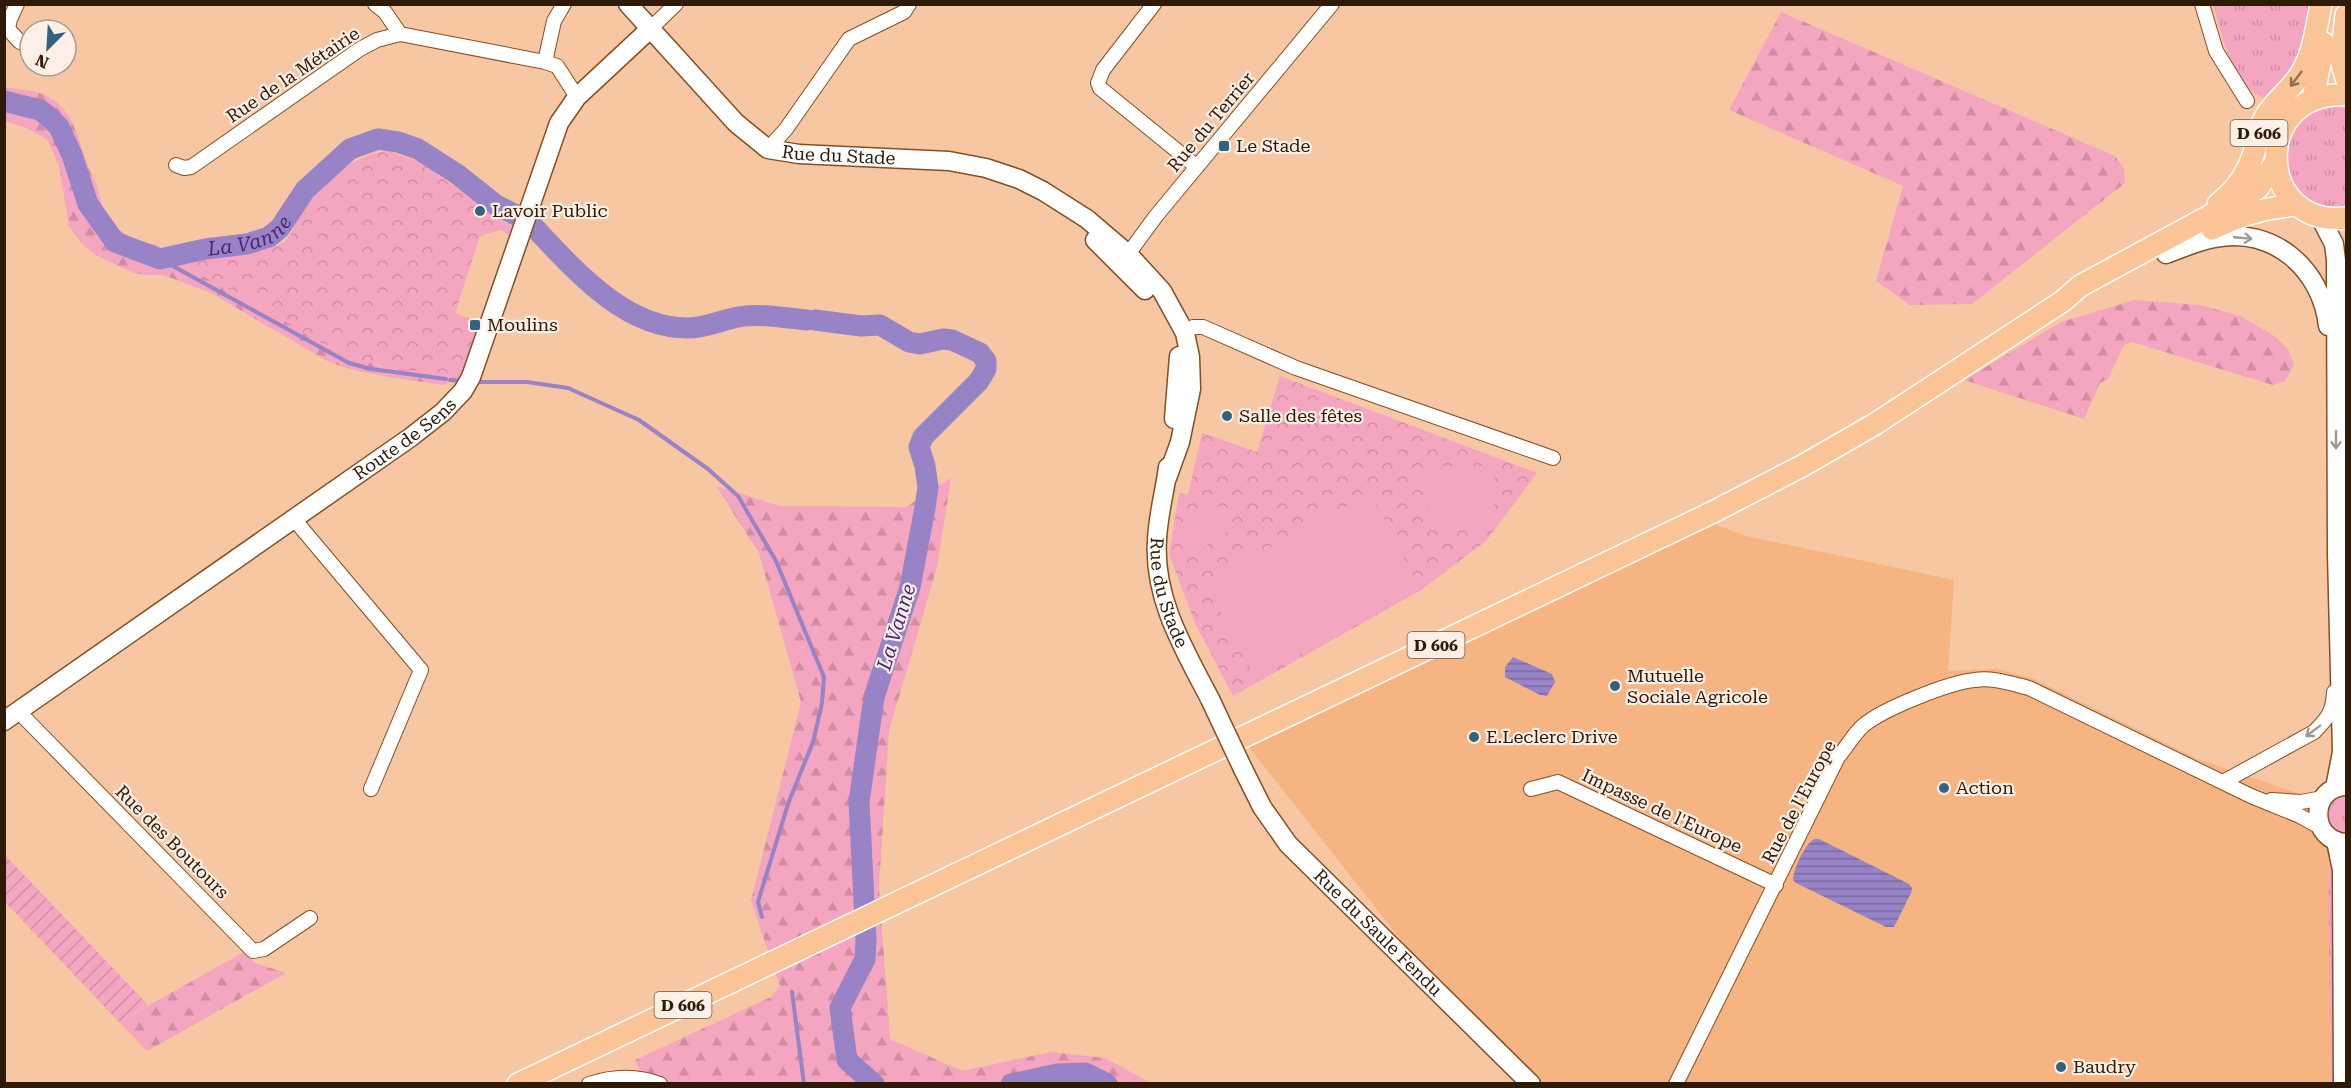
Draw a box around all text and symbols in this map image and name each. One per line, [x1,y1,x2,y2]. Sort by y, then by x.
north arrow [18,18,78,78]
street label: Rue de la Métairie [222,22,363,127]
text: N [33,50,52,72]
street label: Rue du Terrier [1163,68,1258,176]
one-way arrow [2290,71,2303,87]
road number: D 606 [2230,120,2288,146]
place label: Le Stade [1236,135,1311,156]
marker: Le Stade [1217,139,1231,153]
street label: Rue du Stade [780,140,896,168]
place label: Lavoir Public [492,200,607,221]
marker: Lavoir Public [473,204,487,218]
water label: La Vanne [205,211,297,261]
one-way arrow [2232,233,2252,244]
place label: Moulins [487,314,558,335]
marker: Moulins [468,318,482,332]
street label: Route de Sens [349,394,460,484]
place label: Salle des fêtes [1239,405,1362,426]
marker: Salle des fêtes [1220,409,1234,423]
one-way arrow [2330,429,2342,449]
street label: Rue du Stade [1146,537,1193,651]
water label: La Vanne [871,581,920,674]
road number: D 606 [1408,632,1464,658]
place label: Mutuelle Sociale Agricole [1627,665,1768,707]
marker: Mutuelle Sociale Agricole [1608,679,1622,693]
one-way arrow [2305,724,2321,737]
place label: E.Leclerc Drive [1486,726,1618,747]
marker: E.Leclerc Drive [1467,730,1481,744]
street label: Rue de l'Europe [1757,737,1840,867]
street label: Impasse de l'Europe [1579,764,1746,857]
place label: Action [1956,777,2014,798]
street label: Rue des Boutours [111,781,233,903]
marker: Action [1937,781,1951,795]
street label: Rue du Saule Fendu [1310,865,1447,1000]
road number: D 606 [654,992,712,1018]
place label: Baudry [2073,1056,2136,1077]
marker: Baudry [2054,1060,2068,1074]

